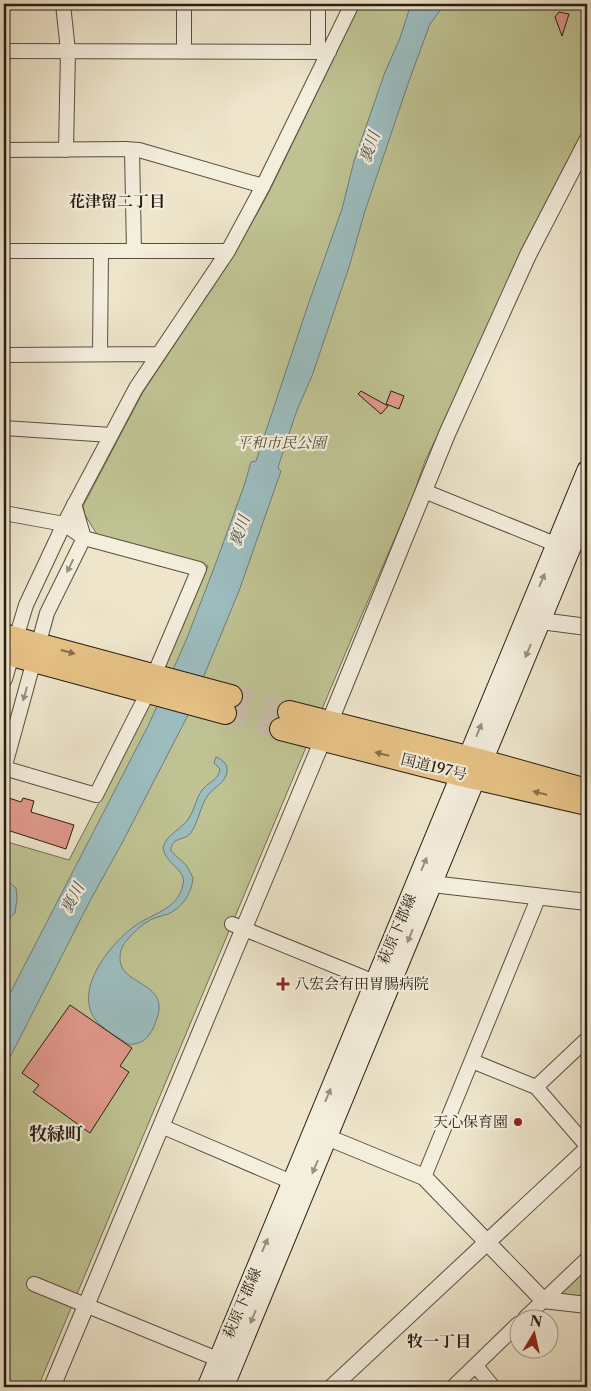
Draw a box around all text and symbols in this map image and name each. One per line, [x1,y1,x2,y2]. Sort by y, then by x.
water label: 裏川 [354,127,384,165]
district label: 花津留二丁目 [69,191,165,211]
park label: 平和市民公園 [236,433,329,452]
water label: 裏川 [224,511,254,549]
one-way arrow [66,559,74,573]
one-way arrow [538,572,546,587]
one-way arrow [524,644,532,658]
one-way arrow [60,648,75,656]
one-way arrow [20,687,28,702]
one-way arrow [476,723,484,737]
street label: 国道197号 [399,749,469,784]
one-way arrow [375,750,390,758]
one-way arrow [532,789,547,797]
one-way arrow [420,857,428,871]
water label: 裏川 [56,877,89,917]
street label: 萩原下郡線 [373,891,420,967]
one-way arrow [406,929,414,943]
place label: 八宏会有田胃腸病院 [294,974,429,993]
marker: 八宏会有田胃腸病院 [276,977,290,991]
one-way arrow [324,1088,332,1102]
place label: 天心保育園 [433,1112,508,1131]
marker: 天心保育園 [512,1116,524,1128]
district label: 牧緑町 [29,1123,83,1145]
one-way arrow [311,1160,319,1174]
one-way arrow [262,1238,270,1252]
street label: 萩原下郡線 [218,1265,265,1341]
north arrow [508,1308,558,1358]
one-way arrow [249,1310,257,1324]
text: N [529,1311,543,1331]
district label: 牧一丁目 [407,1331,471,1351]

